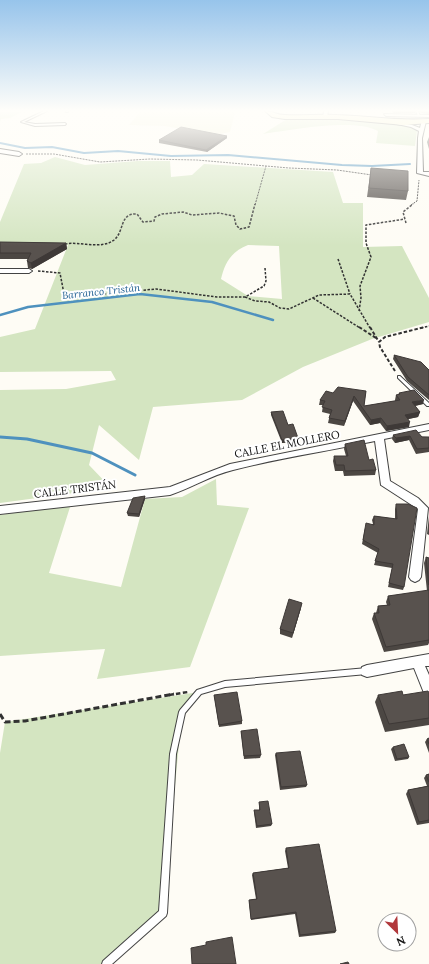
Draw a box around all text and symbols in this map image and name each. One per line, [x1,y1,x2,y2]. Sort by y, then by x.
water label: Barranco Tristán [61,281,142,302]
street label: CALLE EL MOLLERO [233,427,341,461]
street label: CALLE TRISTÁN [33,477,117,501]
north arrow [377,912,417,952]
text: N [394,933,408,949]

